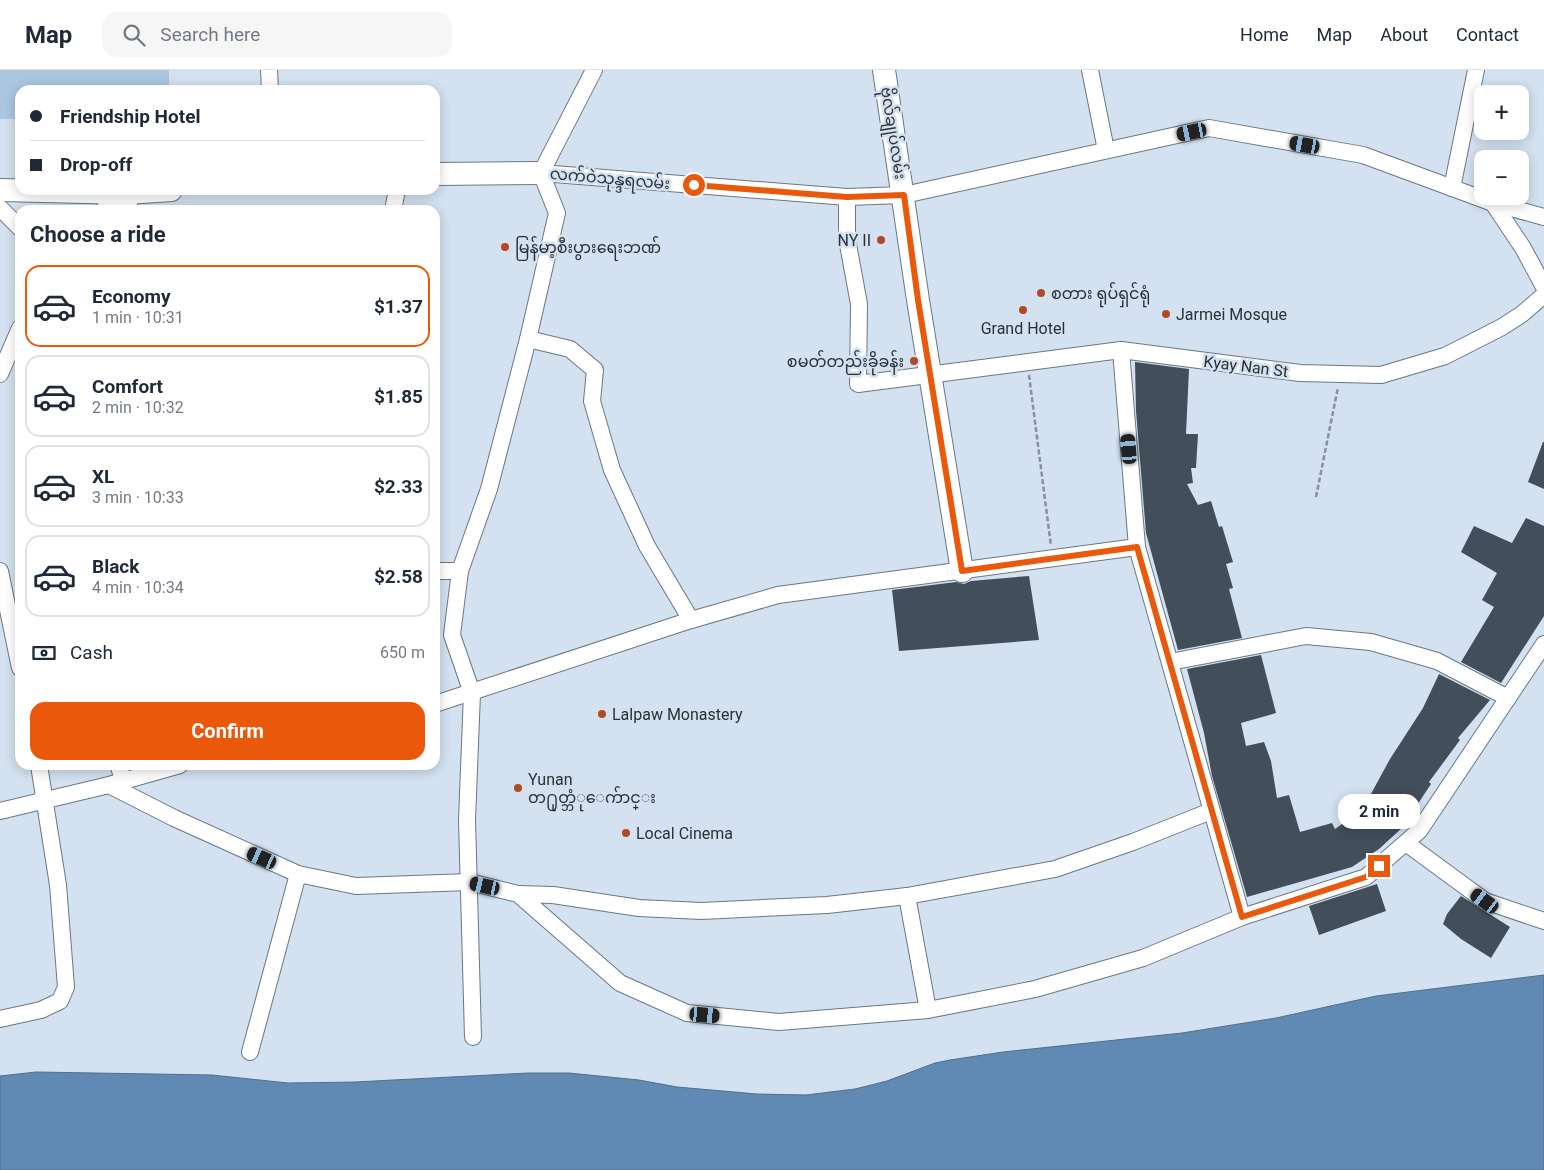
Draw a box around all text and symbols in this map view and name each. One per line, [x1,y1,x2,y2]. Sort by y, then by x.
search box [102,12,452,57]
text: Map [25,21,72,49]
icon: search [120,21,148,49]
text: Search here [160,23,260,46]
text: Home [1240,24,1289,45]
text: Map [1317,24,1352,45]
text: About [1380,24,1428,45]
text: Contact [1456,24,1519,45]
street label: ဗိုလ်ချုပ်လမ်း [872,85,912,181]
map controls [1474,85,1529,205]
button: + [1474,85,1529,140]
text: Friendship Hotel [60,105,200,128]
car [1175,122,1208,142]
car [1288,135,1321,155]
button: − [1474,150,1529,205]
text: Drop-off [60,153,132,176]
street label: လက်ဝဲသုန္ဒရလမ်း [549,162,671,198]
route start [683,174,705,196]
text: Choose a ride [30,222,166,247]
place label: NY II [838,231,871,250]
marker: NY II [875,234,887,246]
place label: မြန်မာ့စီးပွားရေးဘဏ် [515,236,661,261]
marker: မြန်မာ့စီးပွားရေးဘဏ် [499,241,511,253]
place label: စတား ရုပ်ရှင်ရုံ [1051,282,1150,308]
icon: car [32,284,77,329]
text: Economy [92,285,171,308]
marker: စတား ရုပ်ရှင်ရုံ [1035,287,1047,299]
text: $1.37 [374,295,423,318]
marker: Grand Hotel [1017,304,1029,316]
place label: Jarmei Mosque [1176,305,1287,324]
text: 1 min · 10:31 [92,308,184,327]
marker: Jarmei Mosque [1160,308,1172,320]
place label: Grand Hotel [981,319,1065,338]
place label: စမတ်တည်းခိုခန်း [787,350,904,376]
street label: Kyay Nan St [1203,352,1289,381]
marker: စမတ်တည်းခိုခန်း [908,355,920,367]
icon: car [32,374,77,419]
text: Comfort [92,375,163,398]
text: $1.85 [374,385,423,408]
text: 2 min · 10:32 [92,398,184,417]
car [1120,433,1137,465]
icon: car [32,464,77,509]
text: XL [92,465,114,488]
text: $2.33 [374,475,423,498]
text: 3 min · 10:33 [92,488,184,507]
icon: car [32,554,77,599]
text: Black [92,555,139,578]
text: $2.58 [374,565,423,588]
text: 4 min · 10:34 [92,578,184,597]
icon: cash [30,639,58,667]
text: Cash [70,641,113,664]
text: 650 m [380,643,425,662]
button: Confirm [30,702,425,760]
place label: Lalpaw Monastery [612,705,743,724]
marker: Lalpaw Monastery [596,708,608,720]
place label: Yunan တ႐ုတ္ဘံုေက်ာင္း [528,770,656,812]
marker: Yunan တ႐ုတ္ဘံုေက်ာင္း [512,782,524,794]
callout: 2 min [1338,794,1420,828]
text: 2 min [1359,802,1399,821]
place label: Local Cinema [636,824,733,843]
marker: Local Cinema [620,827,632,839]
car [245,845,278,871]
route end [1368,855,1390,877]
car [468,875,501,897]
car [1468,886,1501,916]
car [689,1006,720,1024]

